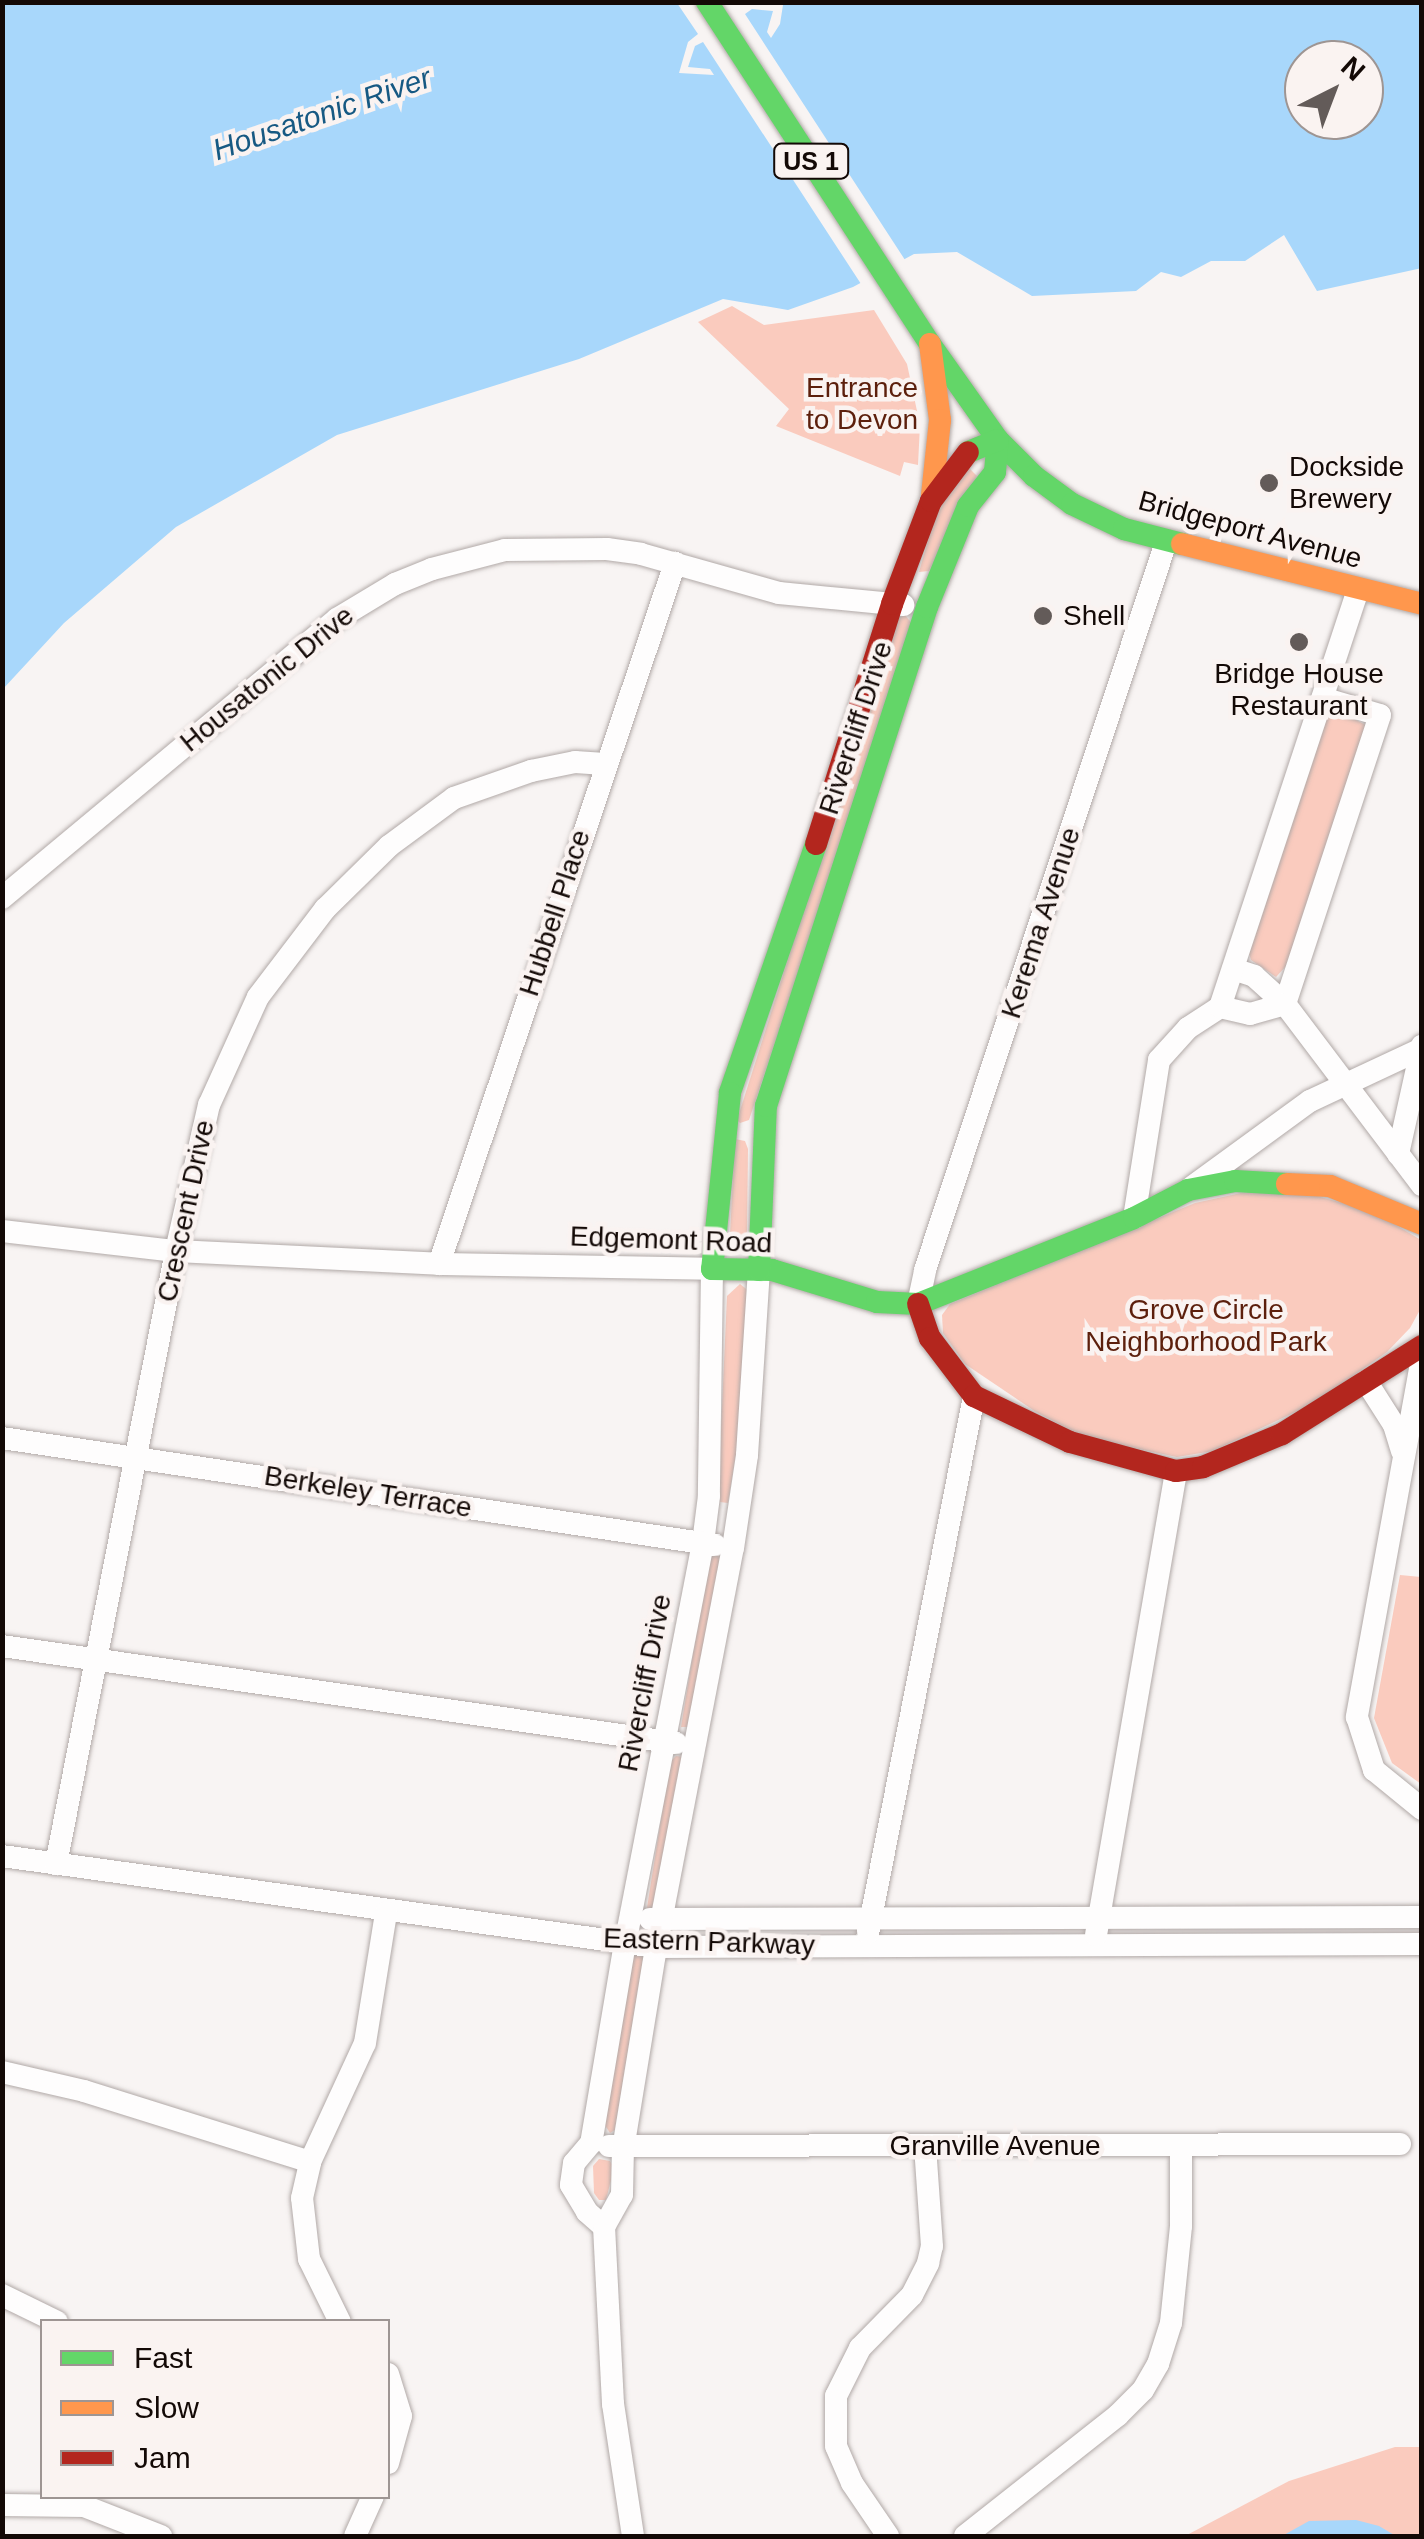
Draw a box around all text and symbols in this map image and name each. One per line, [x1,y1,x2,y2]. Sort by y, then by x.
north arrow [1284,40,1384,140]
text: N [1335,51,1371,87]
water label: Housatonic River [208,60,436,168]
road number: US 1 [771,141,851,181]
park label: Entrance to Devon [806,371,918,437]
place label: Dockside Brewery [1289,450,1404,516]
marker: Dockside Brewery [1258,472,1280,494]
street label: Bridgeport Avenue [1134,484,1366,576]
street label: Housatonic Drive [174,599,360,759]
place label: Shell [1063,599,1125,633]
marker: Shell [1032,605,1054,627]
marker: Bridge House Restaurant [1288,631,1310,653]
street label: Rivercliff Drive [812,637,900,819]
place label: Bridge House Restaurant [1214,657,1384,723]
street label: Kerema Avenue [994,823,1088,1023]
street label: Hubbell Place [512,826,598,1000]
street label: Crescent Drive [150,1117,222,1305]
street label: Edgemont Road [569,1220,773,1260]
park label: Grove Circle Neighborhood Park [1085,1293,1327,1359]
street label: Berkeley Terrace [262,1459,474,1525]
street label: Rivercliff Drive [611,1591,679,1775]
street label: Eastern Parkway [603,1922,815,1962]
street label: Granville Avenue [889,2129,1101,2163]
legend [40,2319,390,2499]
text: Fast [134,2341,192,2374]
text: Slow [134,2391,199,2424]
text: Jam [134,2441,191,2474]

